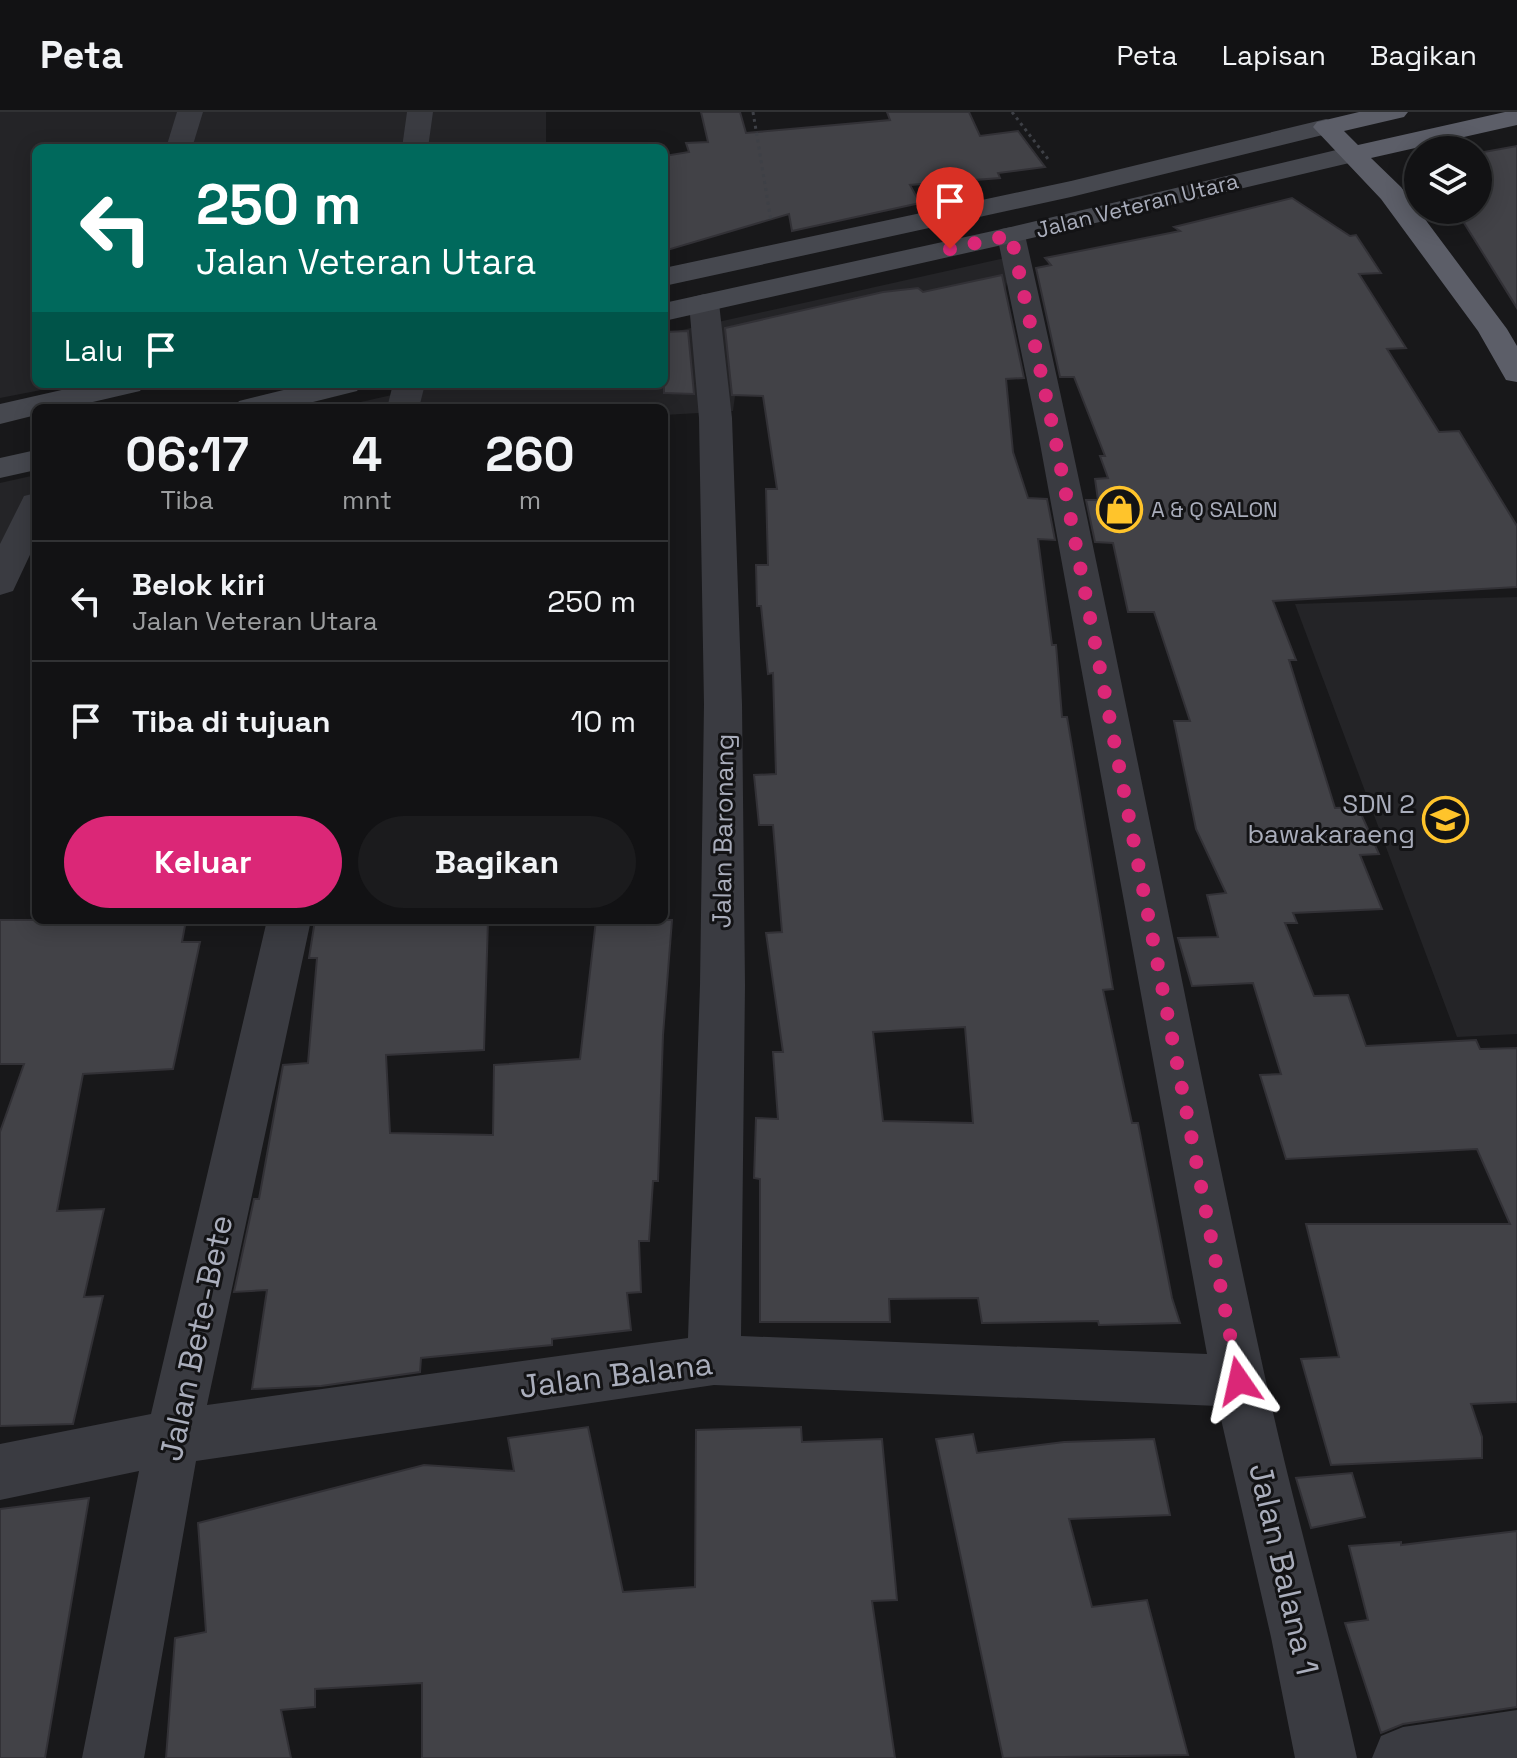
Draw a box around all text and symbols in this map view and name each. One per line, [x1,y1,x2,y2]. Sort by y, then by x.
text: Peta [40,31,123,79]
text: Peta [1116,37,1178,73]
text: Lapisan [1222,37,1326,73]
text: Bagikan [1370,37,1477,73]
map controls [1404,136,1492,224]
button: layers [1404,136,1492,224]
street label: Jalan Veteran Utara [1033,166,1242,244]
pin [916,167,984,249]
text: 250 m [196,169,361,240]
icon: left [64,176,168,280]
icon: arrive [928,179,972,223]
text: Jalan Veteran Utara [196,239,536,285]
icon: arrive [139,328,183,372]
text: Lalu [64,331,123,370]
text: 06:17 [125,424,249,485]
text: 4 [352,424,382,485]
text: 260 [485,424,575,485]
text: Tiba [160,483,214,517]
text: mnt [342,483,392,517]
text: m [519,483,541,517]
shop icon: A & Q SALON [1096,485,1144,533]
place label: A & Q SALON [1151,495,1278,523]
text: Belok kiri [132,565,265,604]
icon: left [64,579,108,623]
text: 250 m [547,582,636,621]
text: Jalan Veteran Utara [132,604,378,638]
icon: arrive [64,699,108,743]
text: Tiba di tujuan [132,702,331,741]
text: 10 m [571,702,636,741]
street label: Jalan Baronang [704,733,742,929]
place label: SDN 2 bawakaraeng [1247,787,1415,851]
school or university icon: SDN 2 bawakaraeng [1422,795,1470,843]
button: Keluar [64,816,342,908]
button: Bagikan [358,816,636,908]
street label: Jalan Bete-Bete [150,1211,242,1465]
position arrow [1197,1339,1281,1423]
street label: Jalan Balana [517,1343,715,1407]
street label: Jalan Balana 1 [1240,1459,1328,1679]

